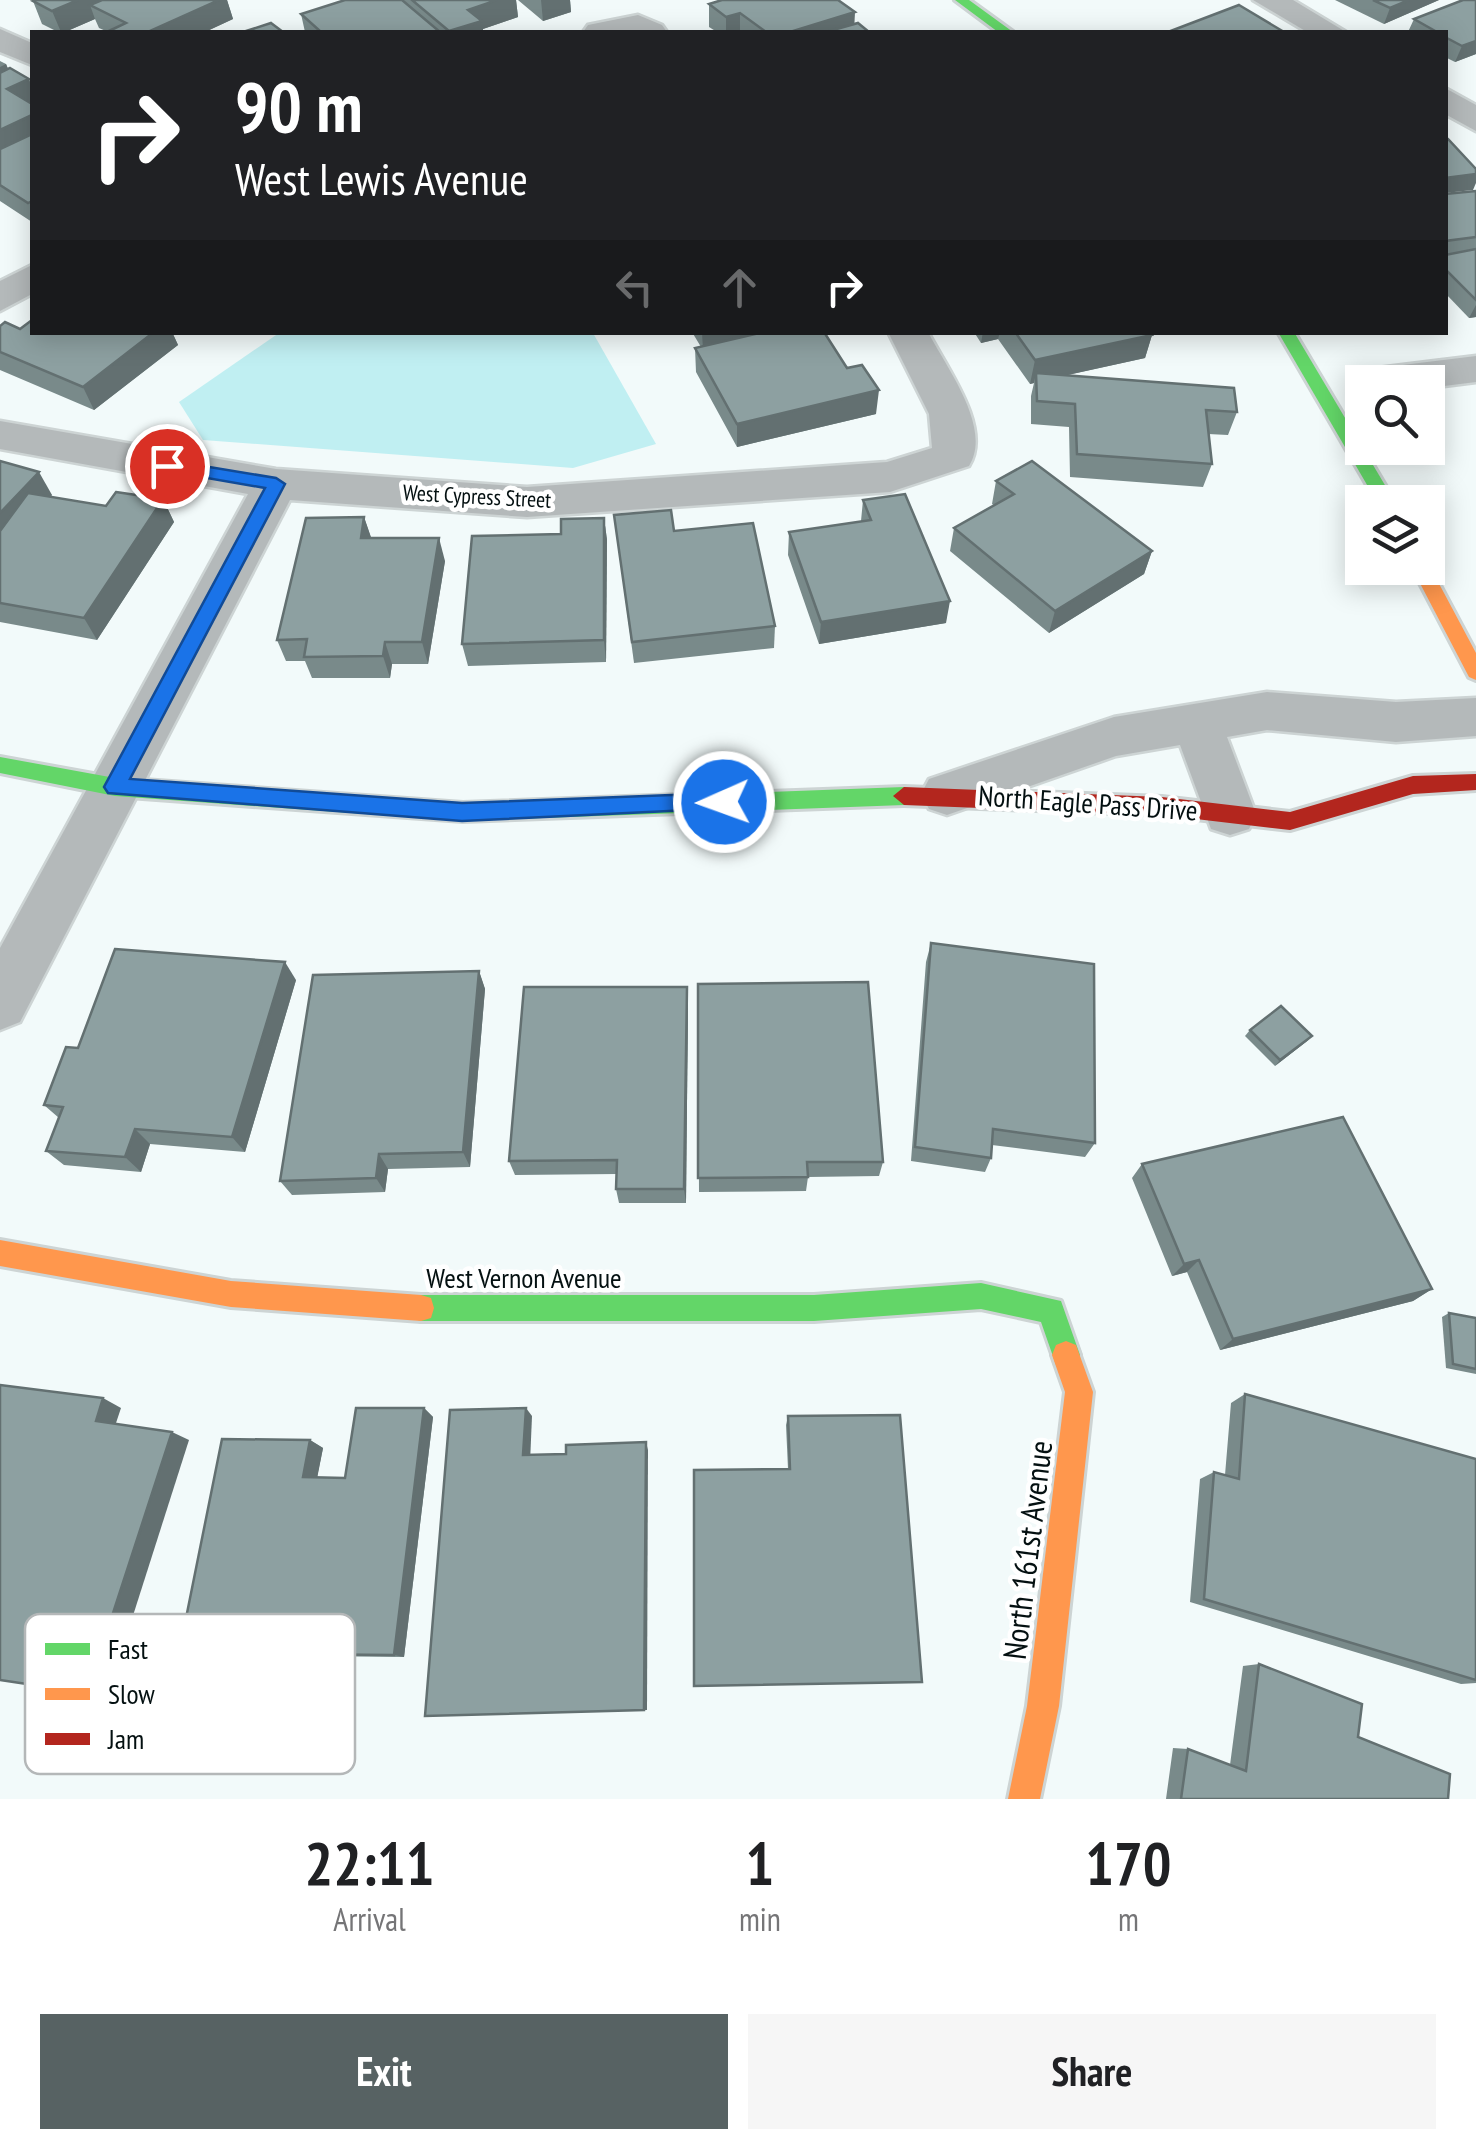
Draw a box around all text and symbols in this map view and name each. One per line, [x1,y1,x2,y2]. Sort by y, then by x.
text: 90 m [235,61,363,151]
icon: right [70,70,200,200]
text: West Lewis Avenue [235,149,528,207]
icon: left [607,260,662,315]
icon: ahead [712,260,767,315]
icon: right [817,260,872,315]
map controls [1345,365,1445,585]
button: search [1345,365,1445,465]
pin [125,424,210,509]
icon: arrive [140,439,195,494]
street label: West Cypress Street [402,478,552,514]
button: layers [1345,485,1445,585]
position arrow [672,750,776,854]
street label: North Eagle Pass Drive [977,776,1199,829]
street label: West Vernon Avenue [426,1259,622,1296]
street label: North 161st Avenue [993,1438,1061,1662]
legend [25,1614,355,1774]
text: Fast [108,1630,148,1667]
text: Slow [108,1675,155,1712]
text: Jam [107,1720,144,1757]
text: 22:11 [305,1824,434,1902]
text: 1 [746,1824,774,1902]
text: 170 [1085,1824,1171,1902]
text: Arrival [333,1898,406,1940]
text: min [739,1898,781,1940]
text: m [1118,1898,1139,1940]
button: Exit [40,2014,728,2129]
button: Share [748,2014,1436,2129]

